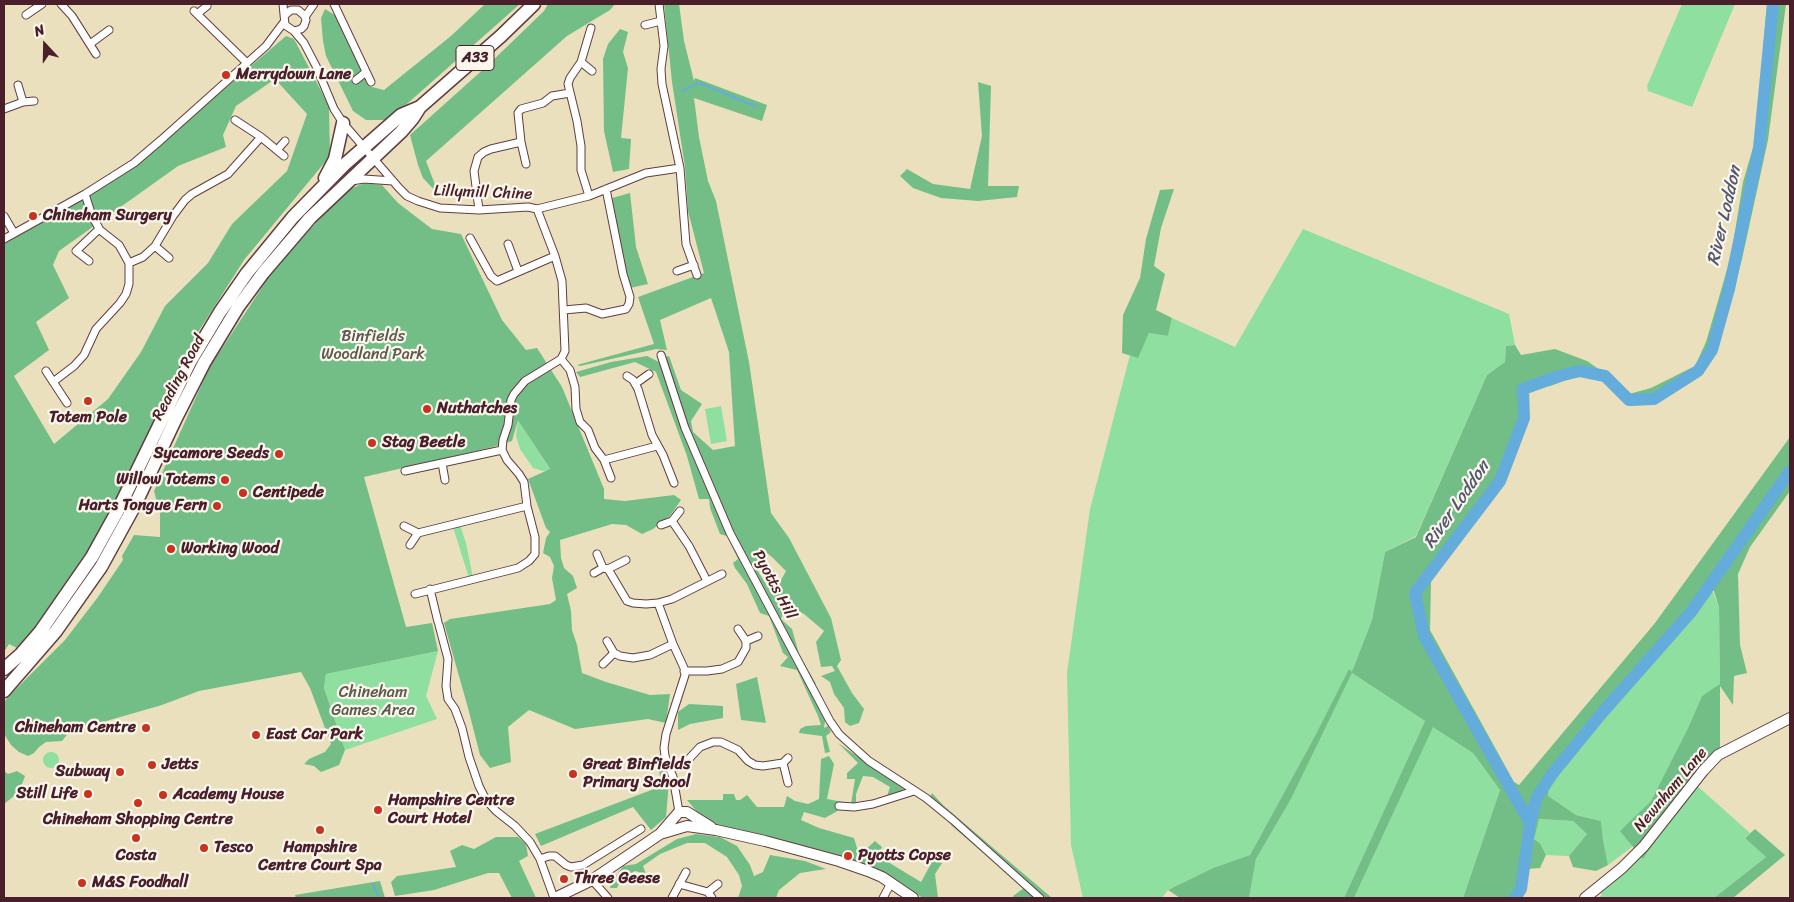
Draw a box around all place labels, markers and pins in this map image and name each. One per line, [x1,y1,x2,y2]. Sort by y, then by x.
place label: Merrydown Lane [236,65,351,85]
marker: Merrydown Lane [220,69,232,81]
place label: Chineham Surgery [43,206,172,226]
marker: Chineham Surgery [27,210,39,222]
marker: Totem Pole [82,395,94,407]
place label: Nuthatches [437,399,517,419]
marker: Nuthatches [421,403,433,415]
place label: Totem Pole [49,408,127,428]
place label: Stag Beetle [382,433,465,453]
marker: Stag Beetle [366,437,378,449]
place label: Sycamore Seeds [153,444,269,464]
marker: Sycamore Seeds [273,448,285,460]
place label: Willow Totems [116,470,215,490]
marker: Willow Totems [219,474,231,486]
place label: Centipede [253,483,324,503]
marker: Centipede [237,487,249,499]
place label: Harts Tongue Fern [79,496,207,516]
marker: Harts Tongue Fern [211,500,223,512]
place label: Working Wood [181,539,279,559]
marker: Working Wood [165,543,177,555]
place label: Chineham Centre [15,718,136,738]
marker: Chineham Centre [140,722,152,734]
place label: East Car Park [266,725,363,745]
marker: East Car Park [250,729,262,741]
place label: Jetts [162,755,198,775]
place label: Great Binfields Primary School [583,755,690,793]
marker: Jetts [146,759,158,771]
place label: Subway [55,762,110,782]
marker: Subway [114,766,126,778]
marker: Great Binfields Primary School [567,768,579,780]
place label: Still Life [16,784,78,804]
place label: Academy House [173,785,284,805]
marker: Still Life [82,788,94,800]
marker: Academy House [157,789,169,801]
place label: Hampshire Centre Court Hotel [388,791,514,829]
marker: Chineham Shopping Centre [132,797,144,809]
marker: Hampshire Centre Court Hotel [372,804,384,816]
place label: Chineham Shopping Centre [43,810,233,830]
marker: Hampshire Centre Court Spa [314,824,326,836]
marker: Costa [130,832,142,844]
place label: Tesco [214,838,253,858]
place label: Hampshire Centre Court Spa [258,838,382,876]
marker: Tesco [198,842,210,854]
place label: Costa [116,846,156,866]
place label: Pyotts Copse [858,846,951,866]
marker: Pyotts Copse [842,850,854,862]
place label: Three Geese [574,869,660,889]
place label: M&S Foodhall [92,873,188,893]
marker: Three Geese [558,873,570,885]
marker: M&S Foodhall [76,877,88,889]

